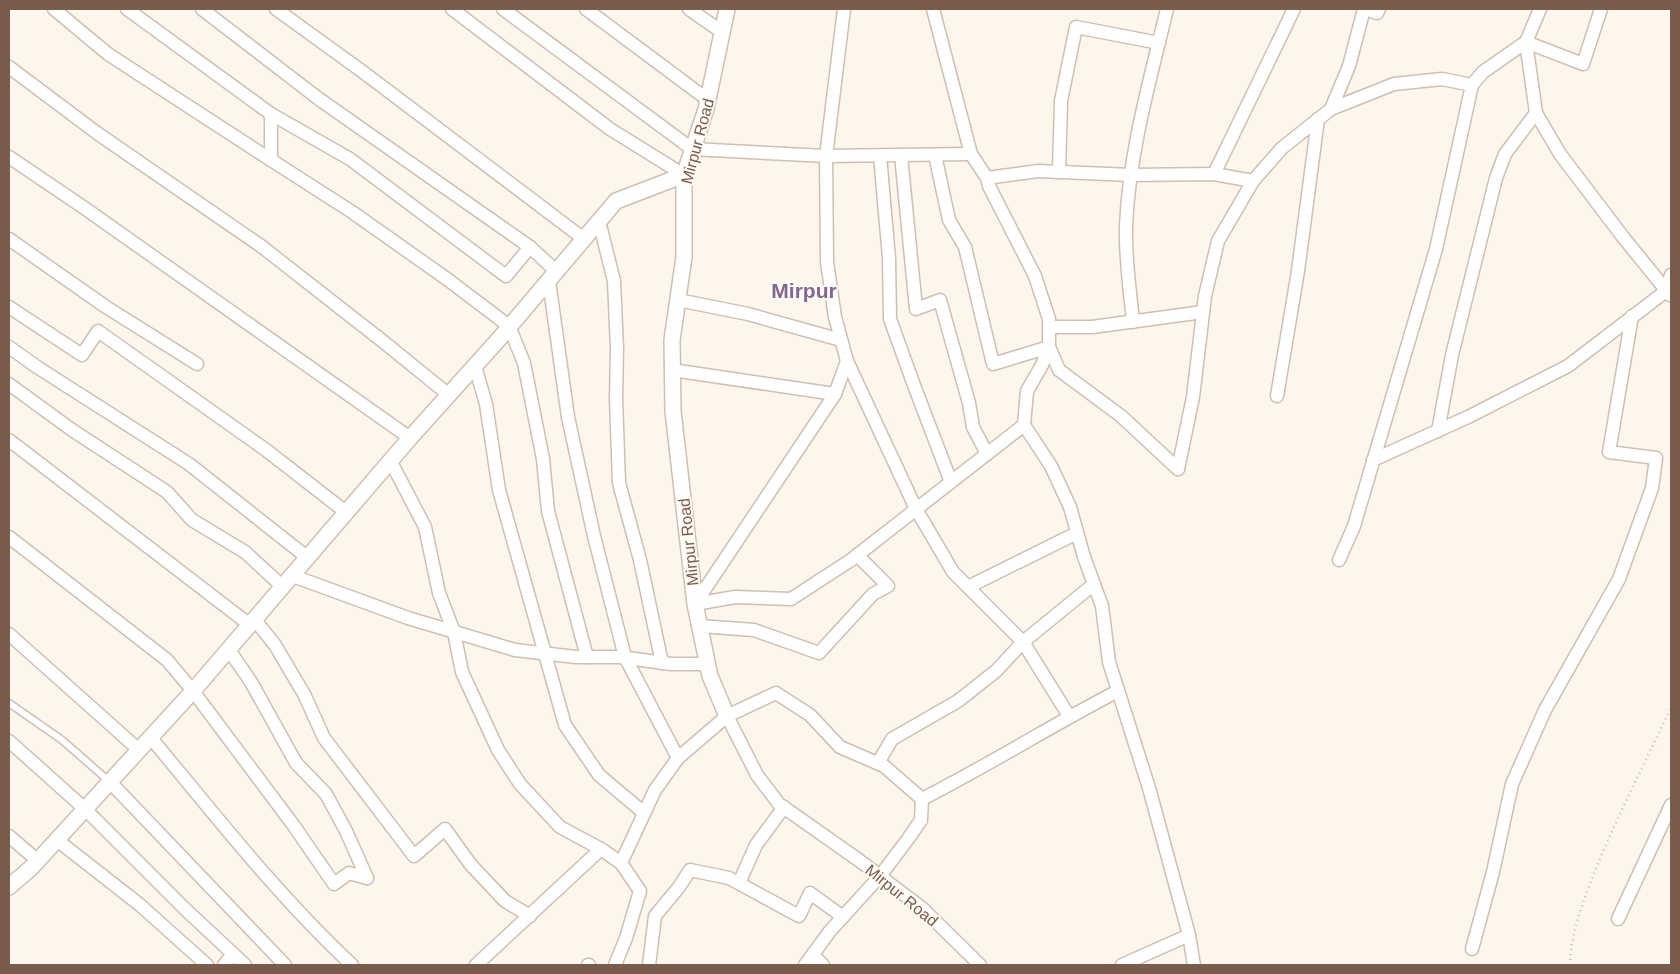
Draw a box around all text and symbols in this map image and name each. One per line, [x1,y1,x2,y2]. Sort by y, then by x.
street label: Mirpur Road [678,96,717,186]
district label: Mirpur [771,279,837,302]
street label: Mirpur Road [675,497,702,587]
street label: Mirpur Road [862,861,941,930]

